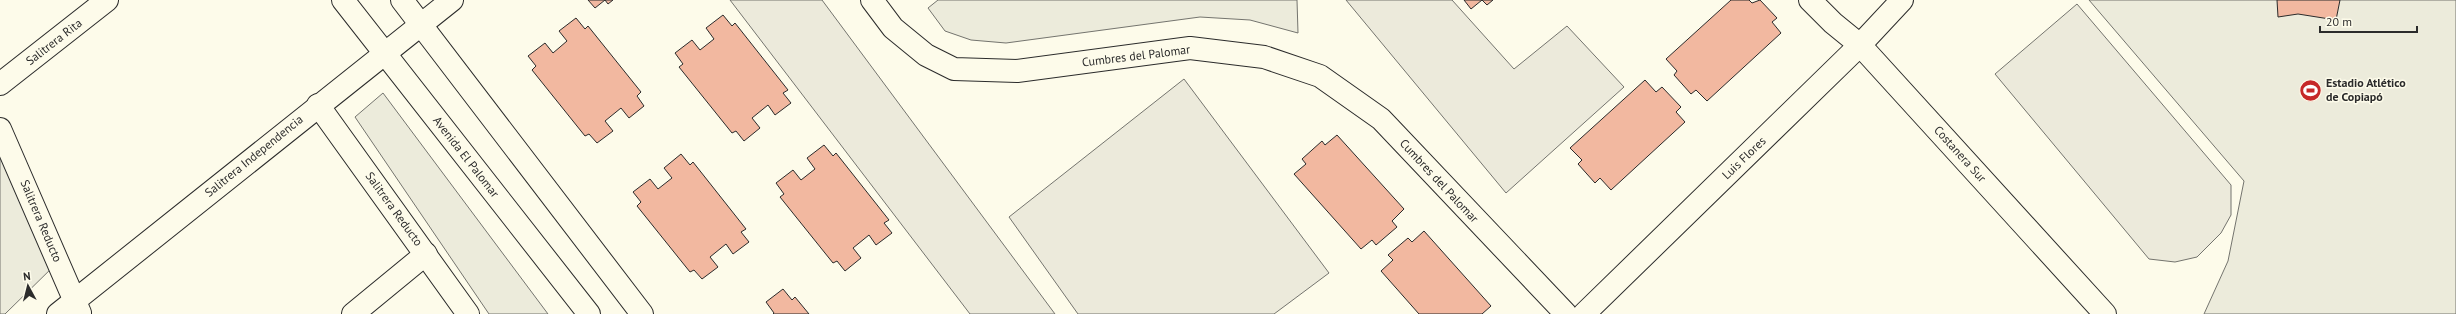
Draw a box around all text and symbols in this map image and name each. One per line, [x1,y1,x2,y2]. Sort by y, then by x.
scale bar [2320,8,2417,34]
text: 20 m [2326,14,2352,29]
street label: Salitrera Rita [23,15,85,68]
street label: Cumbres del Palomar [1081,41,1191,70]
place label: Estadio Atlético de Copiapó [2326,75,2406,104]
sports icon: Estadio Atlético de Copiapó [2298,77,2324,103]
street label: Salitrera Independencia [202,111,306,200]
street label: Avenida El Palomar [430,113,503,200]
street label: Costanera Sur [1931,122,1990,185]
street label: Luis Flores [1719,133,1769,182]
street label: Cumbres del Palomar [1397,136,1482,226]
street label: Salitrera Reducto [363,169,426,249]
street label: Salitrera Reducto [17,177,66,264]
north arrow [8,266,48,306]
text: N [22,269,31,283]

